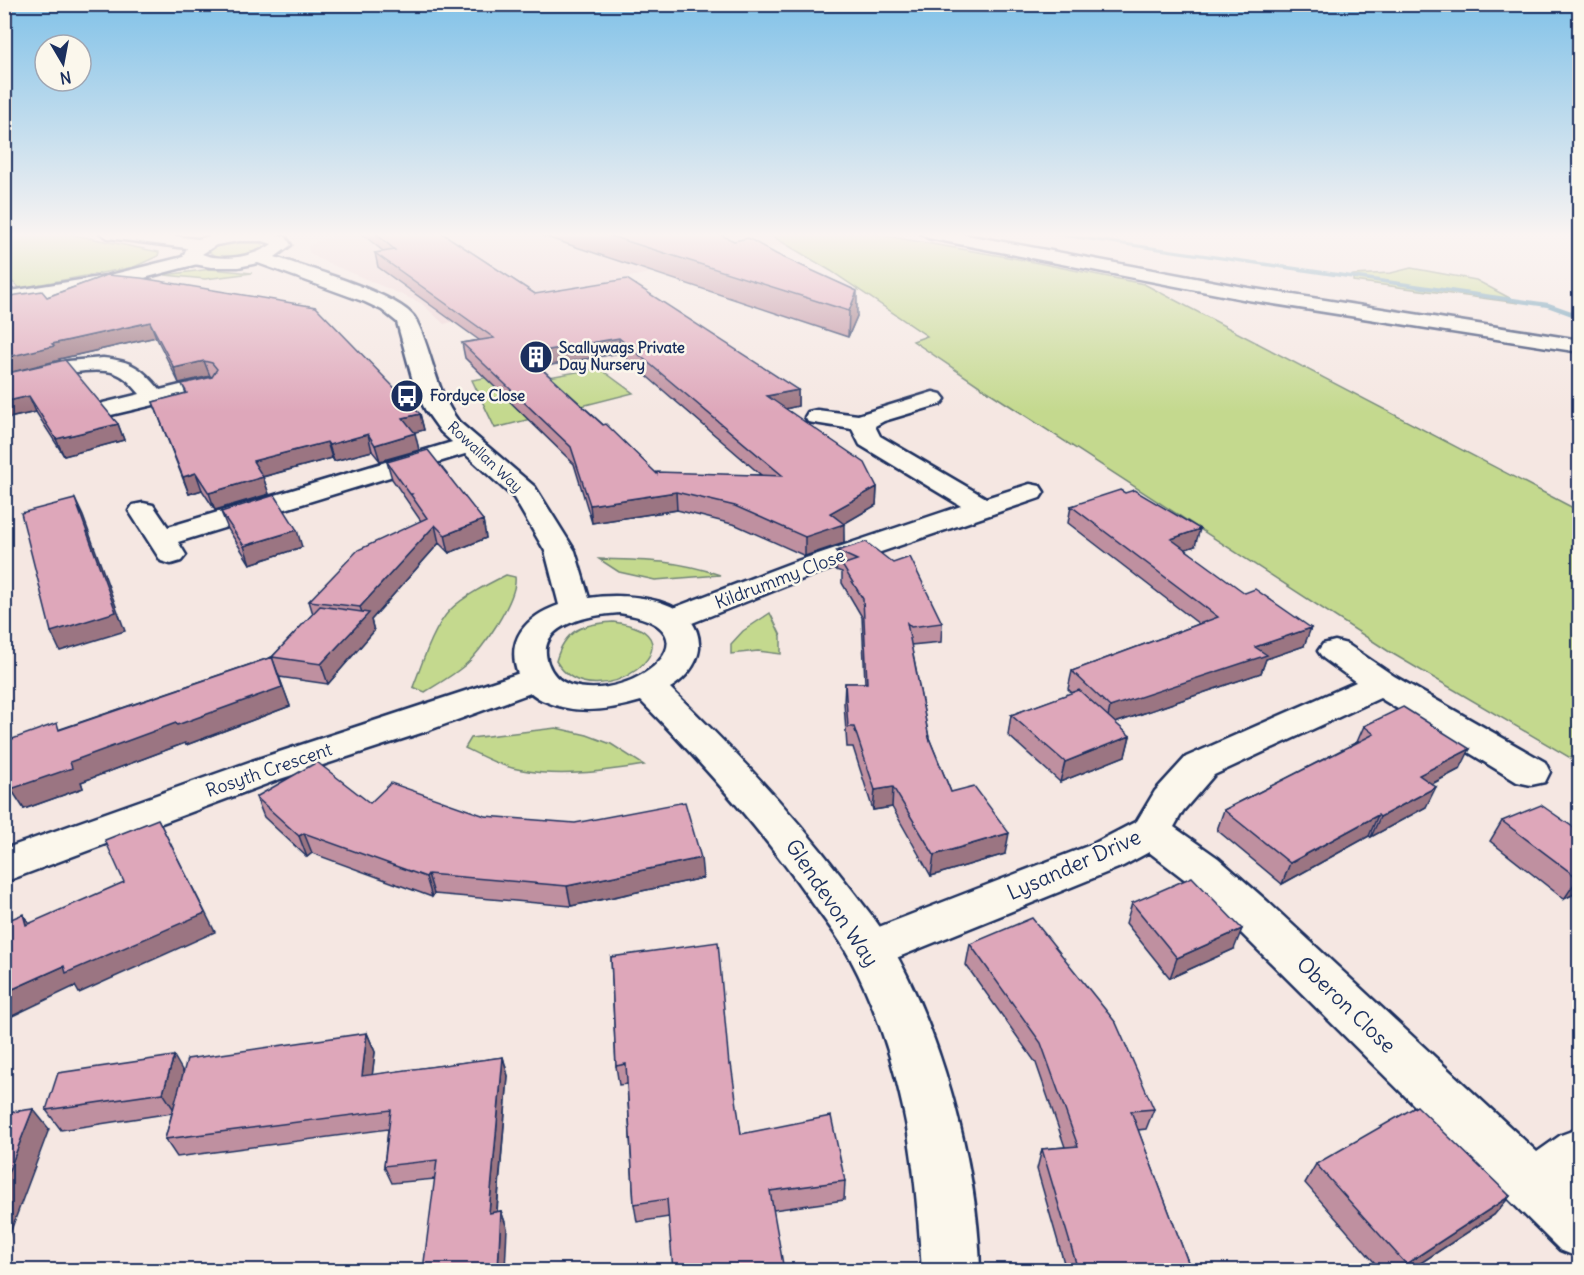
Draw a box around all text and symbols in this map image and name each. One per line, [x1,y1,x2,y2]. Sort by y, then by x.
north arrow [33,33,93,93]
text: N [58,67,73,89]
place label: Scallywags Private Day Nursery [559,338,685,375]
building icon: Scallywags Private Day Nursery [518,339,554,375]
bus stop icon: Fordyce Close [389,378,425,414]
place label: Fordyce Close [430,386,525,406]
street label: Rowallan Way [444,417,527,496]
street label: Kildrummy Close [712,543,848,614]
street label: Rosyth Crescent [203,737,335,802]
street label: Lysander Drive [1003,823,1145,906]
street label: Glendevon Way [780,834,885,972]
street label: Oberon Close [1291,951,1402,1059]

